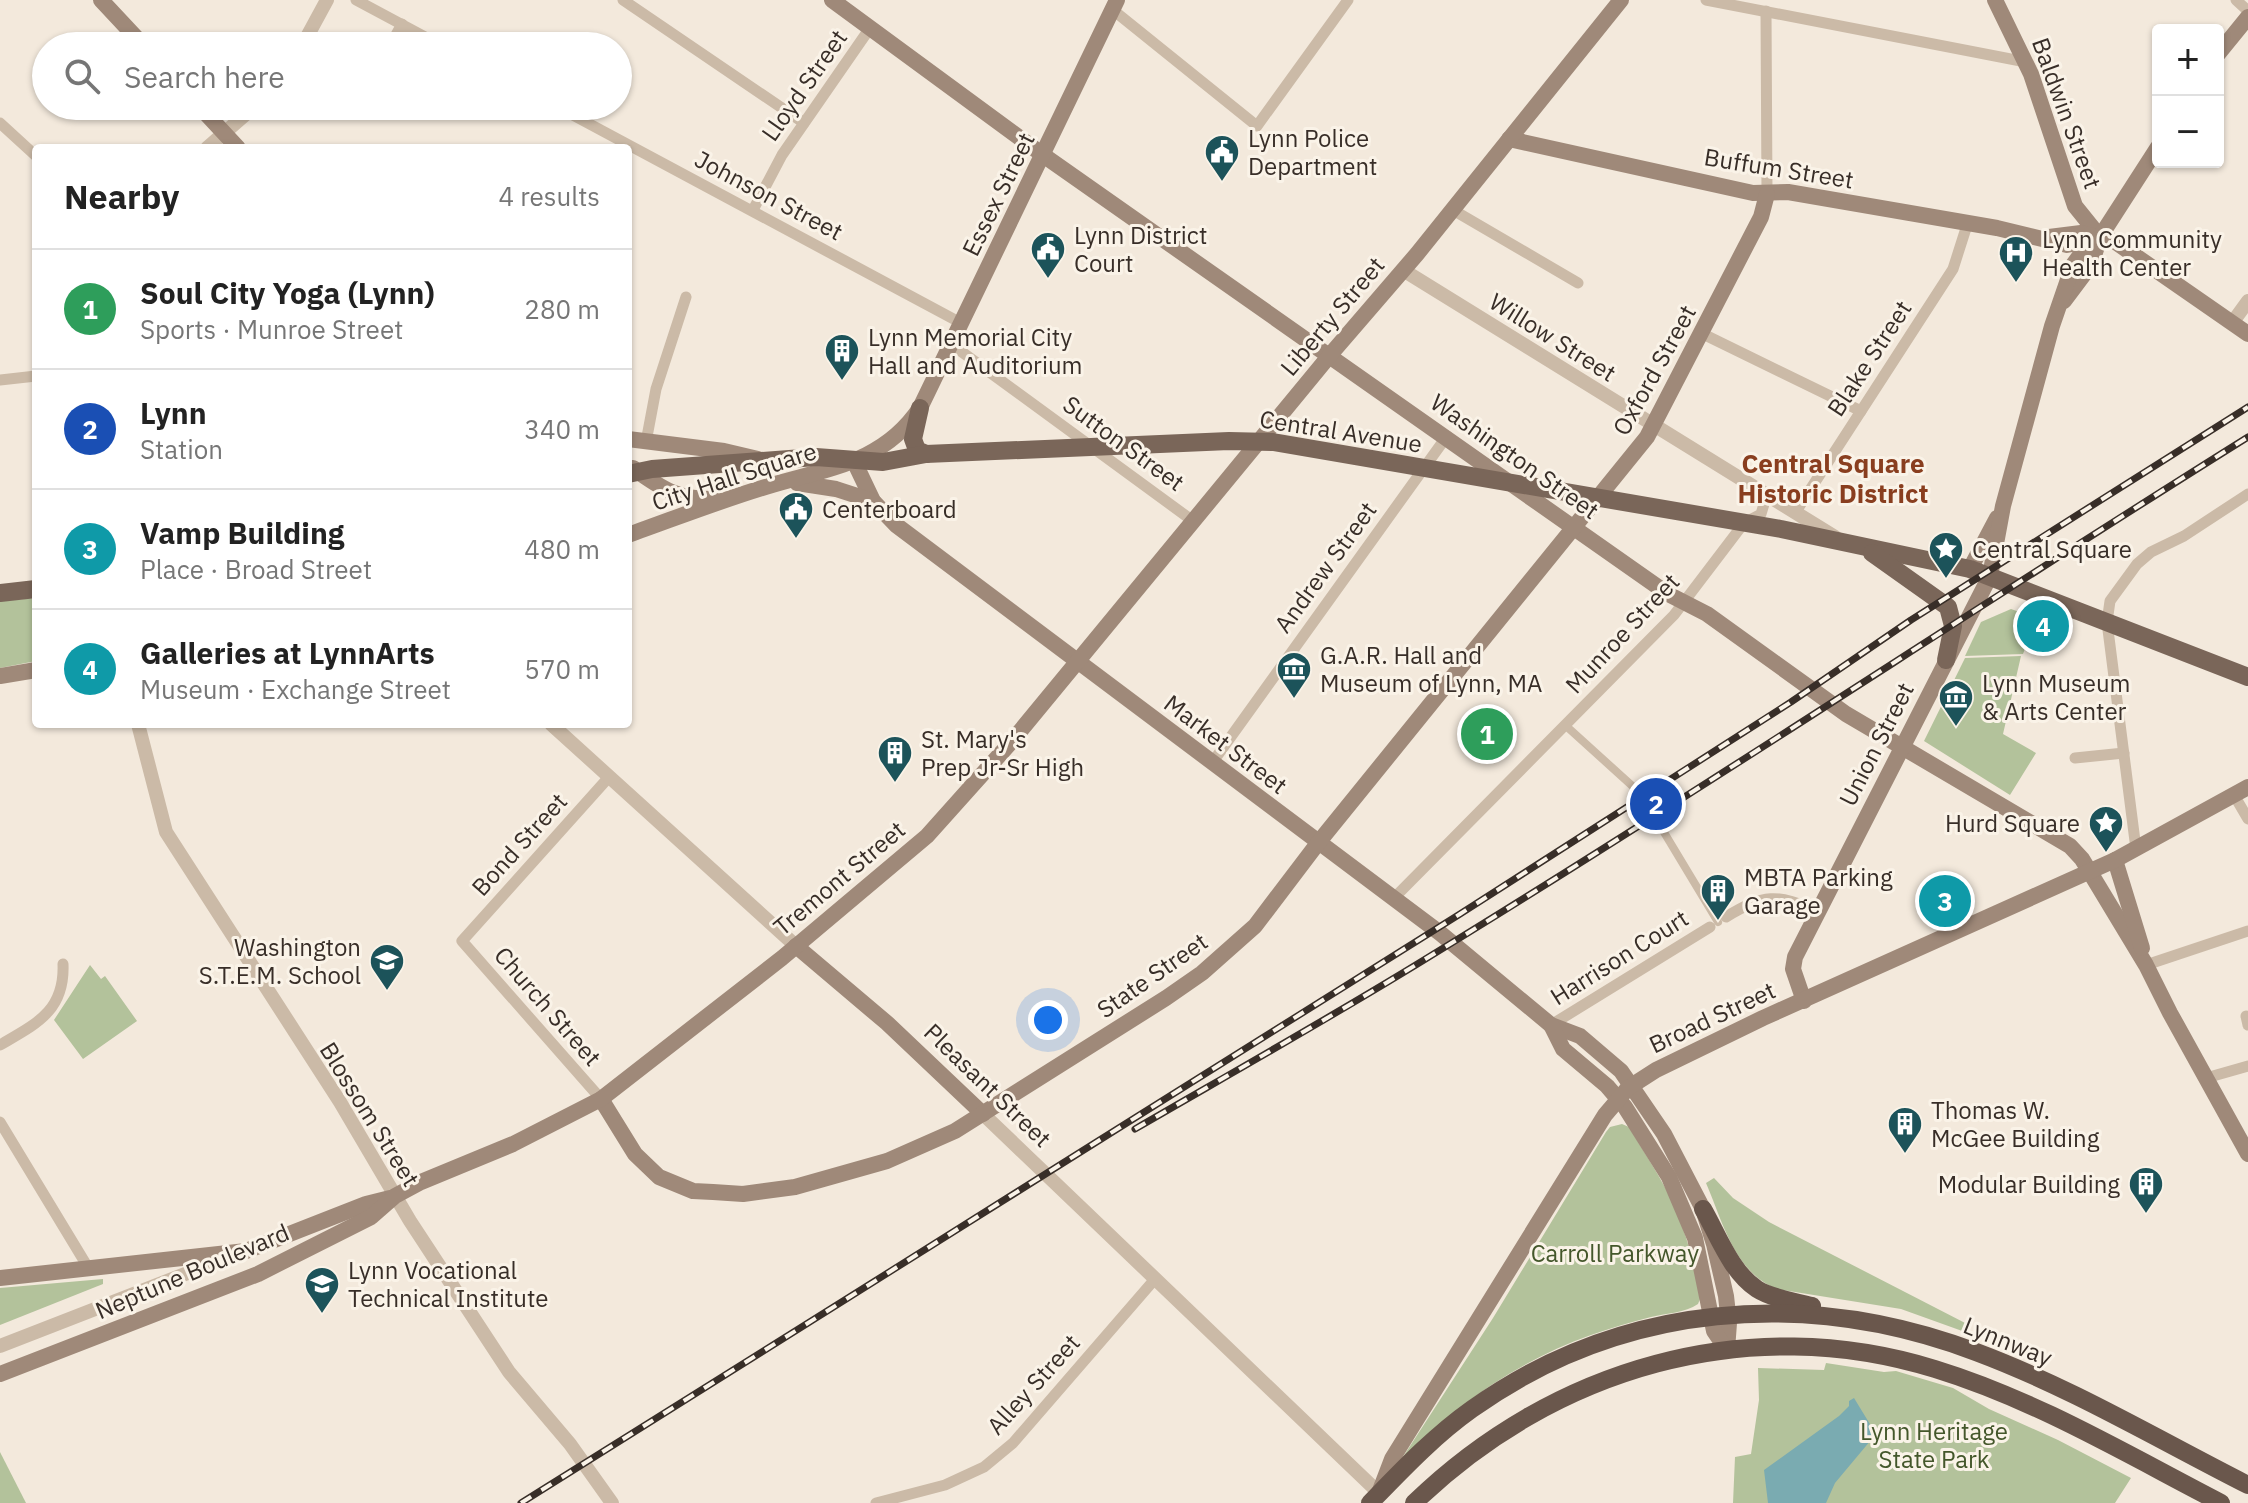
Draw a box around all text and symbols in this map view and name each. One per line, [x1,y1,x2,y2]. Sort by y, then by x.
street label: Lloyd Street [754,23,854,147]
map controls [2152,24,2224,168]
button: + [2152,24,2224,96]
search box [32,32,632,120]
street label: Baldwin Street [2025,33,2109,193]
icon: search [60,54,104,98]
text: Search here [124,57,285,96]
button: − [2152,96,2224,168]
place label: Lynn Police Department [1248,122,1378,182]
street label: Essex Street [954,127,1042,261]
public building icon: Lynn Police Department [1203,133,1241,183]
street label: Buffum Street [1702,140,1856,196]
street label: Johnson Street [689,143,849,247]
text: Nearby [64,174,179,218]
text: 4 results [498,179,600,213]
place label: Lynn District Court [1074,219,1207,279]
place label: Lynn Community Health Center [2042,223,2222,283]
public building icon: Lynn District Court [1029,230,1067,280]
hospital icon: Lynn Community Health Center [1997,234,2035,284]
street label: Liberty Street [1273,250,1391,382]
text: Soul City Yoga (Lynn) [140,273,435,312]
street label: Willow Street [1484,285,1622,389]
text: 1 [82,292,98,326]
text: 280 m [524,292,600,326]
street label: Blake Street [1820,294,1918,422]
street label: Oxford Street [1605,299,1703,441]
text: Sports · Munroe Street [140,312,403,346]
place label: Lynn Memorial City Hall and Auditorium [868,321,1083,381]
building icon: Lynn Memorial City Hall and Auditorium [823,332,861,382]
street label: Washington Street [1425,386,1605,526]
street label: Sutton Street [1057,388,1191,498]
text: Lynn [140,393,207,432]
street label: Central Avenue [1258,402,1424,460]
text: 2 [82,412,98,446]
text: 340 m [524,412,600,446]
text: Station [140,432,223,466]
street label: City Hall Square [647,434,821,518]
district label: Central Square Historic District [1738,446,1929,510]
public building icon: Centerboard [777,490,815,540]
place label: Centerboard [822,493,957,525]
street label: Andrew Street [1267,495,1383,639]
text: Vamp Building [140,513,344,552]
place icon: Central Square [1927,530,1965,580]
text: 3 [82,532,98,566]
text: 480 m [524,532,600,566]
place label: Central Square [1972,533,2132,565]
text: Place · Broad Street [140,552,372,586]
street label: Munroe Street [1558,566,1686,700]
pin: 4 [2017,596,2069,656]
text: Galleries at LynnArts [140,633,435,672]
place label: G.A.R. Hall and Museum of Lynn, MA [1320,639,1542,699]
museum icon: G.A.R. Hall and Museum of Lynn, MA [1275,650,1313,700]
text: 4 [82,652,98,686]
text: 570 m [524,652,600,686]
place label: Lynn Museum & Arts Center [1982,667,2131,727]
text: Museum · Exchange Street [140,672,451,706]
street label: Union Street [1831,677,1921,811]
museum icon: Lynn Museum & Arts Center [1937,678,1975,728]
street label: Market Street [1158,687,1294,801]
pin: 1 [1461,704,1513,764]
place label: St. Mary's Prep Jr-Sr High [921,723,1084,783]
building icon: St. Mary's Prep Jr-Sr High [876,734,914,784]
pin: 2 [1630,774,1682,834]
street label: Bond Street [464,786,574,902]
place icon: Hurd Square [2087,804,2125,854]
place label: Hurd Square [1945,807,2080,839]
street label: Tremont Street [766,814,912,942]
place label: MBTA Parking Garage [1744,861,1893,921]
pin: 3 [1919,871,1971,931]
building icon: MBTA Parking Garage [1699,872,1737,922]
street label: Harrison Court [1544,902,1694,1012]
street label: State Street [1090,925,1214,1025]
place label: Washington S.T.E.M. School [199,931,361,991]
street label: Church Street [487,940,609,1072]
school or university icon: Washington S.T.E.M. School [368,942,406,992]
street label: Broad Street [1644,974,1780,1060]
your location [1028,1000,1068,1040]
street label: Pleasant Street [917,1016,1059,1154]
street label: Blossom Street [313,1036,427,1192]
place label: Thomas W. McGee Building [1931,1094,2100,1154]
building icon: Thomas W. McGee Building [1886,1105,1924,1155]
building icon: Modular Building [2127,1165,2165,1215]
place label: Modular Building [1938,1168,2120,1200]
street label: Neptune Boulevard [90,1216,294,1326]
park label: Carroll Parkway [1531,1237,1699,1269]
place label: Lynn Vocational Technical Institute [348,1254,549,1314]
school or university icon: Lynn Vocational Technical Institute [303,1265,341,1315]
street label: Lynnway [1959,1309,2057,1373]
street label: Alley Street [979,1327,1087,1441]
park label: Lynn Heritage State Park [1860,1415,2008,1475]

